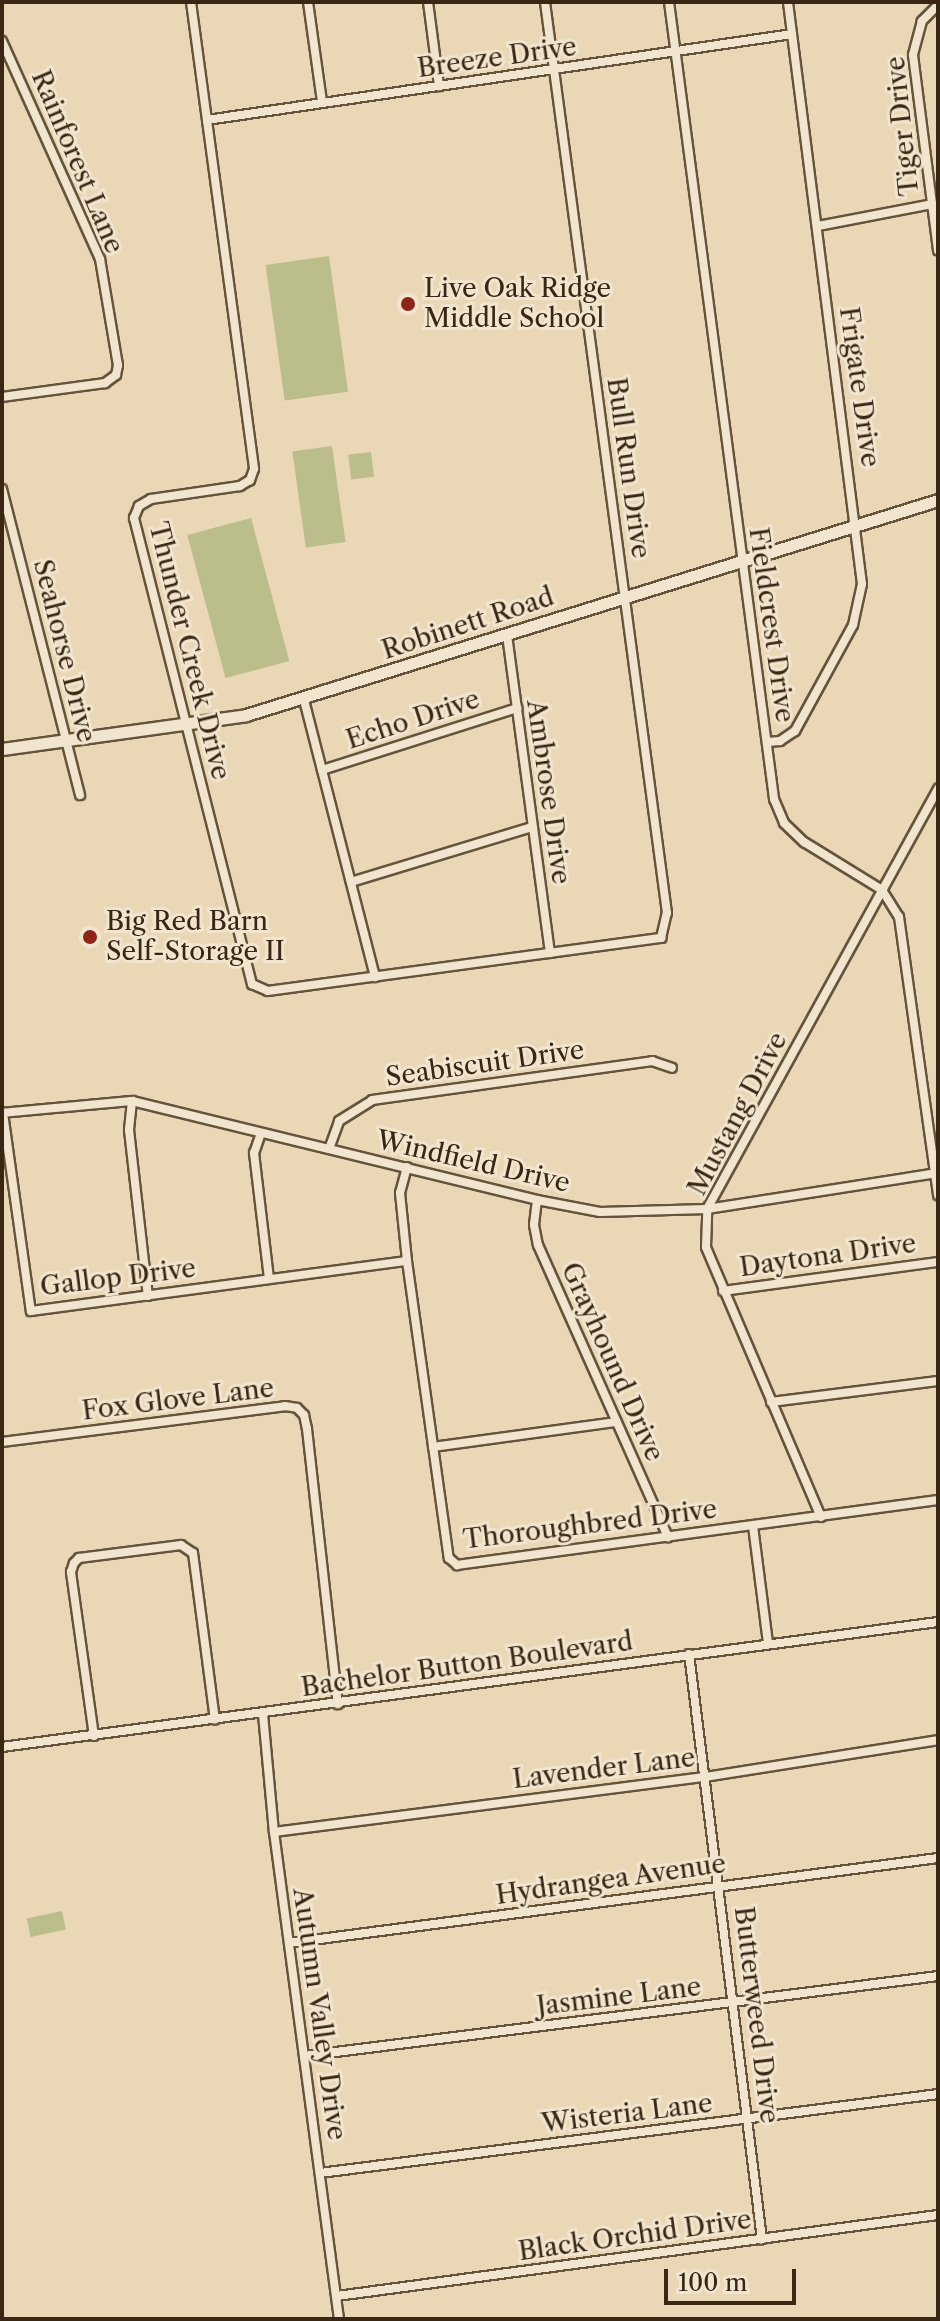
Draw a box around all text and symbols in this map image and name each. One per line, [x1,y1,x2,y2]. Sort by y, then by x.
street label: Breeze Drive [415,31,579,85]
street label: Tiger Drive [880,54,926,198]
street label: Rainforest Lane [24,66,130,258]
place label: Live Oak Ridge Middle School [424,273,612,334]
marker: Live Oak Ridge Middle School [399,295,417,313]
street label: Frigate Drive [832,305,886,469]
street label: Bull Run Drive [600,376,656,560]
street label: Thunder Creek Drive [142,518,236,784]
street label: Fieldcrest Drive [742,526,800,724]
street label: Seahorse Drive [26,556,102,746]
street label: Robinett Road [378,582,558,666]
street label: Echo Drive [342,684,484,756]
street label: Ambrose Drive [520,698,576,886]
place label: Big Red Barn Self-Storage II [106,906,285,968]
marker: Big Red Barn Self-Storage II [81,928,99,946]
street label: Mustang Drive [682,1027,794,1201]
street label: Seabiscuit Drive [384,1035,586,1093]
street label: Windfield Drive [373,1125,573,1199]
street label: Daytona Drive [738,1228,918,1284]
street label: Gallop Drive [38,1253,198,1303]
street label: Grayhound Drive [554,1258,670,1466]
street label: Fox Glove Lane [80,1373,276,1427]
street label: Thoroughbred Drive [461,1494,719,1556]
street label: Bachelor Button Boulevard [299,1626,635,1704]
street label: Lavender Lane [511,1742,697,1796]
street label: Hydrangea Avenue [493,1848,729,1912]
street label: Autumn Valley Drive [286,1885,352,2143]
street label: Butterweed Drive [727,1905,785,2125]
street label: Jasmine Lane [535,1971,703,2023]
street label: Wisteria Lane [540,2088,714,2140]
street label: Black Orchid Drive [516,2204,754,2268]
scale bar [668,2253,800,2303]
text: 100 m [678,2268,747,2297]

